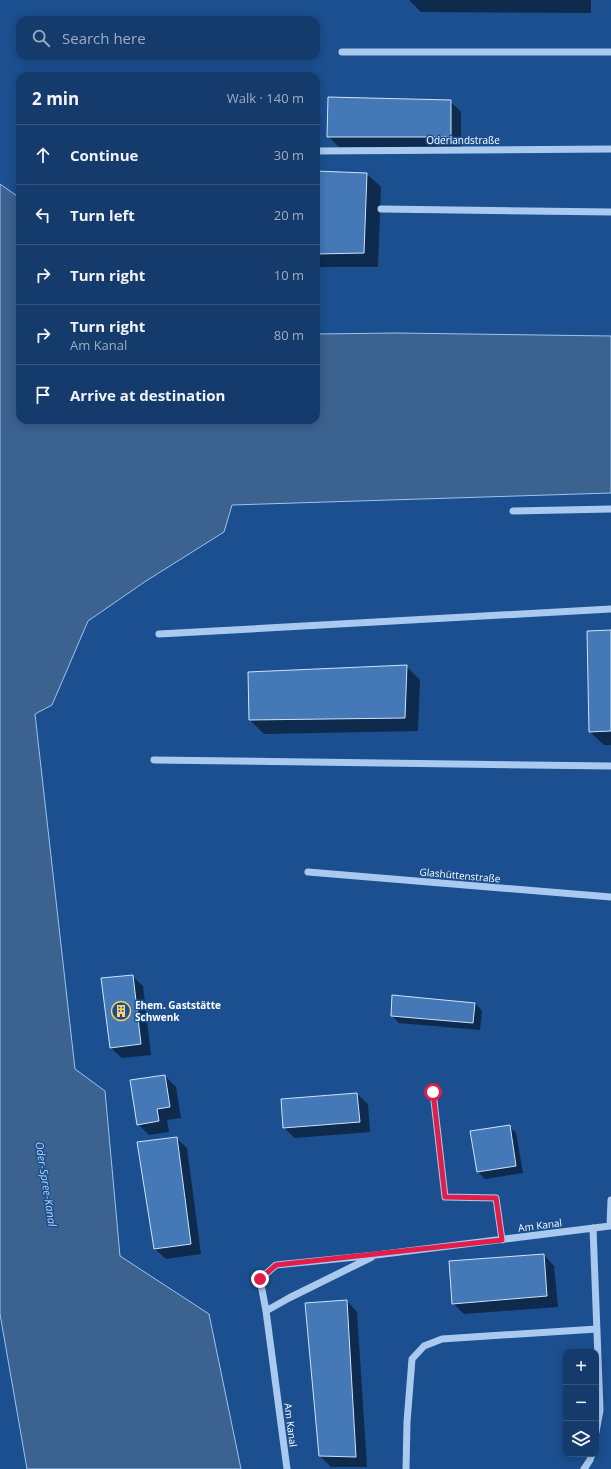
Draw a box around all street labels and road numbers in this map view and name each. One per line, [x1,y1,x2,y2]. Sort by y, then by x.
street label: Oderlandstraße [426,133,500,147]
street label: Glashüttenstraße [419,864,501,886]
street label: Am Kanal [517,1215,563,1235]
street label: Am Kanal [281,1402,301,1448]

